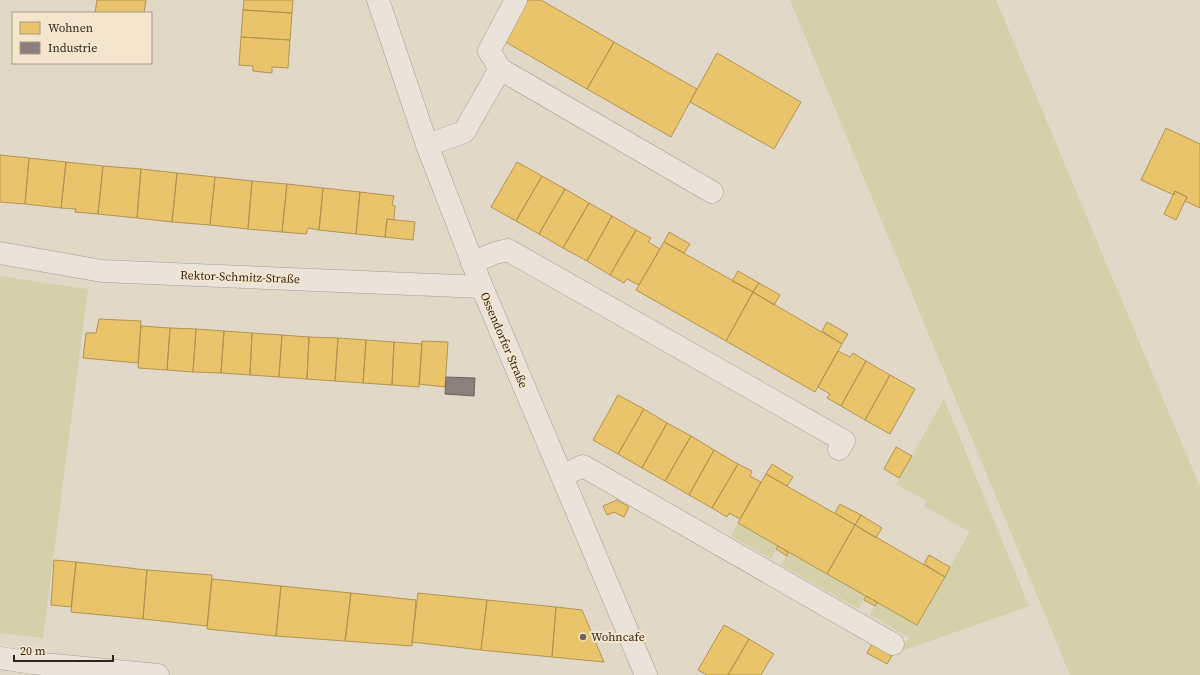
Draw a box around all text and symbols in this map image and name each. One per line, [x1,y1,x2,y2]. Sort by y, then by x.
legend [12,12,152,64]
text: Wohnen [48,20,93,36]
text: Industrie [48,40,97,56]
street label: Rektor-Schmitz-Straße [180,267,300,287]
street label: Ossendorfer Straße [477,289,531,391]
place label: Wohncafe [591,629,645,645]
marker: Wohncafe [578,632,588,642]
scale bar [14,637,113,663]
text: 20 m [20,643,46,659]

